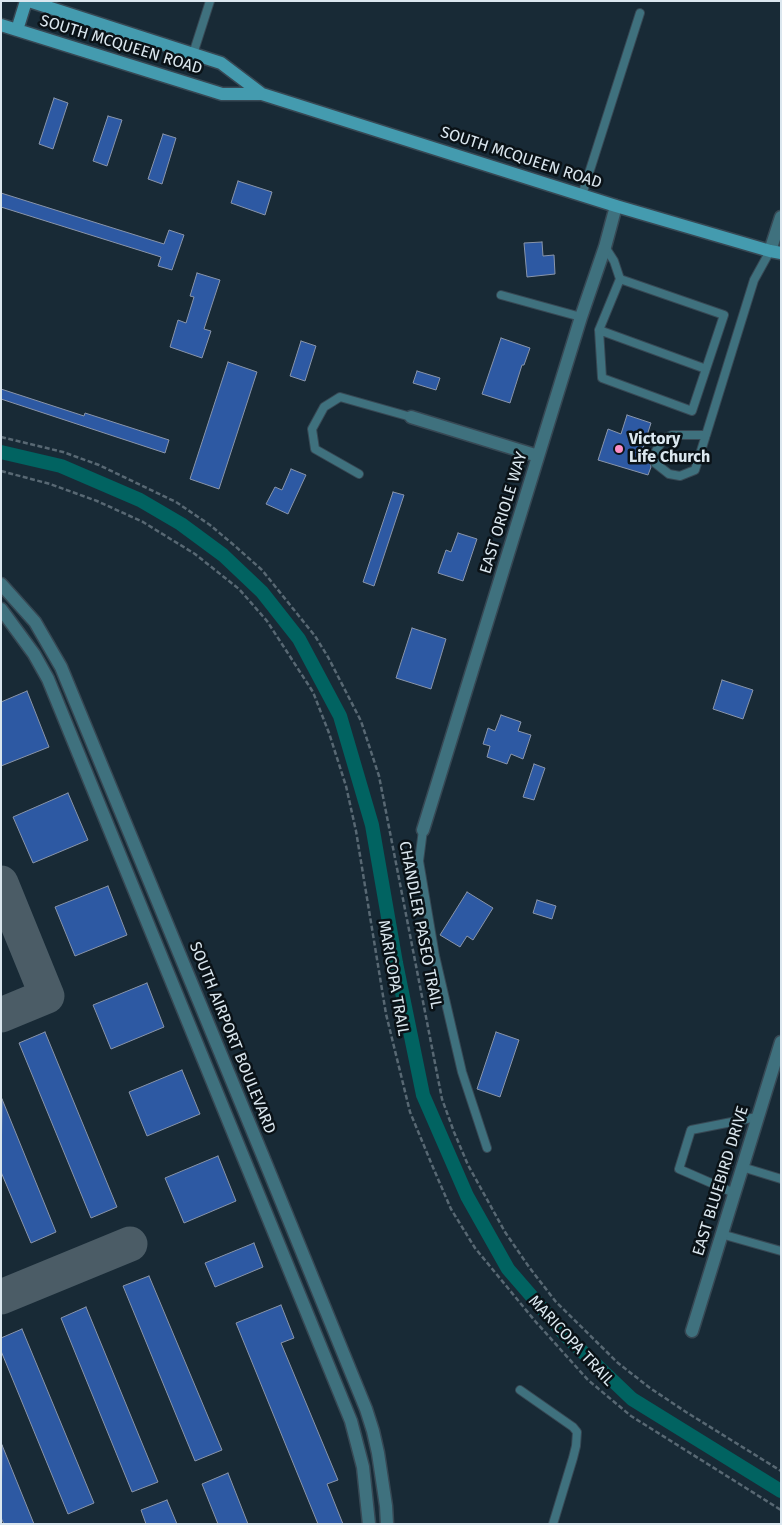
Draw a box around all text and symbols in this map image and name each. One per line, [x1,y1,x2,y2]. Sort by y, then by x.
street label: SOUTH MCQUEEN ROAD [38,11,204,79]
street label: SOUTH MCQUEEN ROAD [438,123,604,193]
place label: Victory Life Church [629,430,710,468]
marker: Victory Life Church [613,443,625,455]
street label: EAST ORIOLE WAY [476,450,532,576]
street label: CHANDLER PASEO TRAIL [394,840,446,1010]
street label: MARICOPA TRAIL [373,919,413,1037]
street label: SOUTH AIRPORT BOULEVARD [185,939,279,1137]
street label: EAST BLUEBIRD DRIVE [689,1104,753,1258]
street label: MARICOPA TRAIL [524,1292,618,1390]

